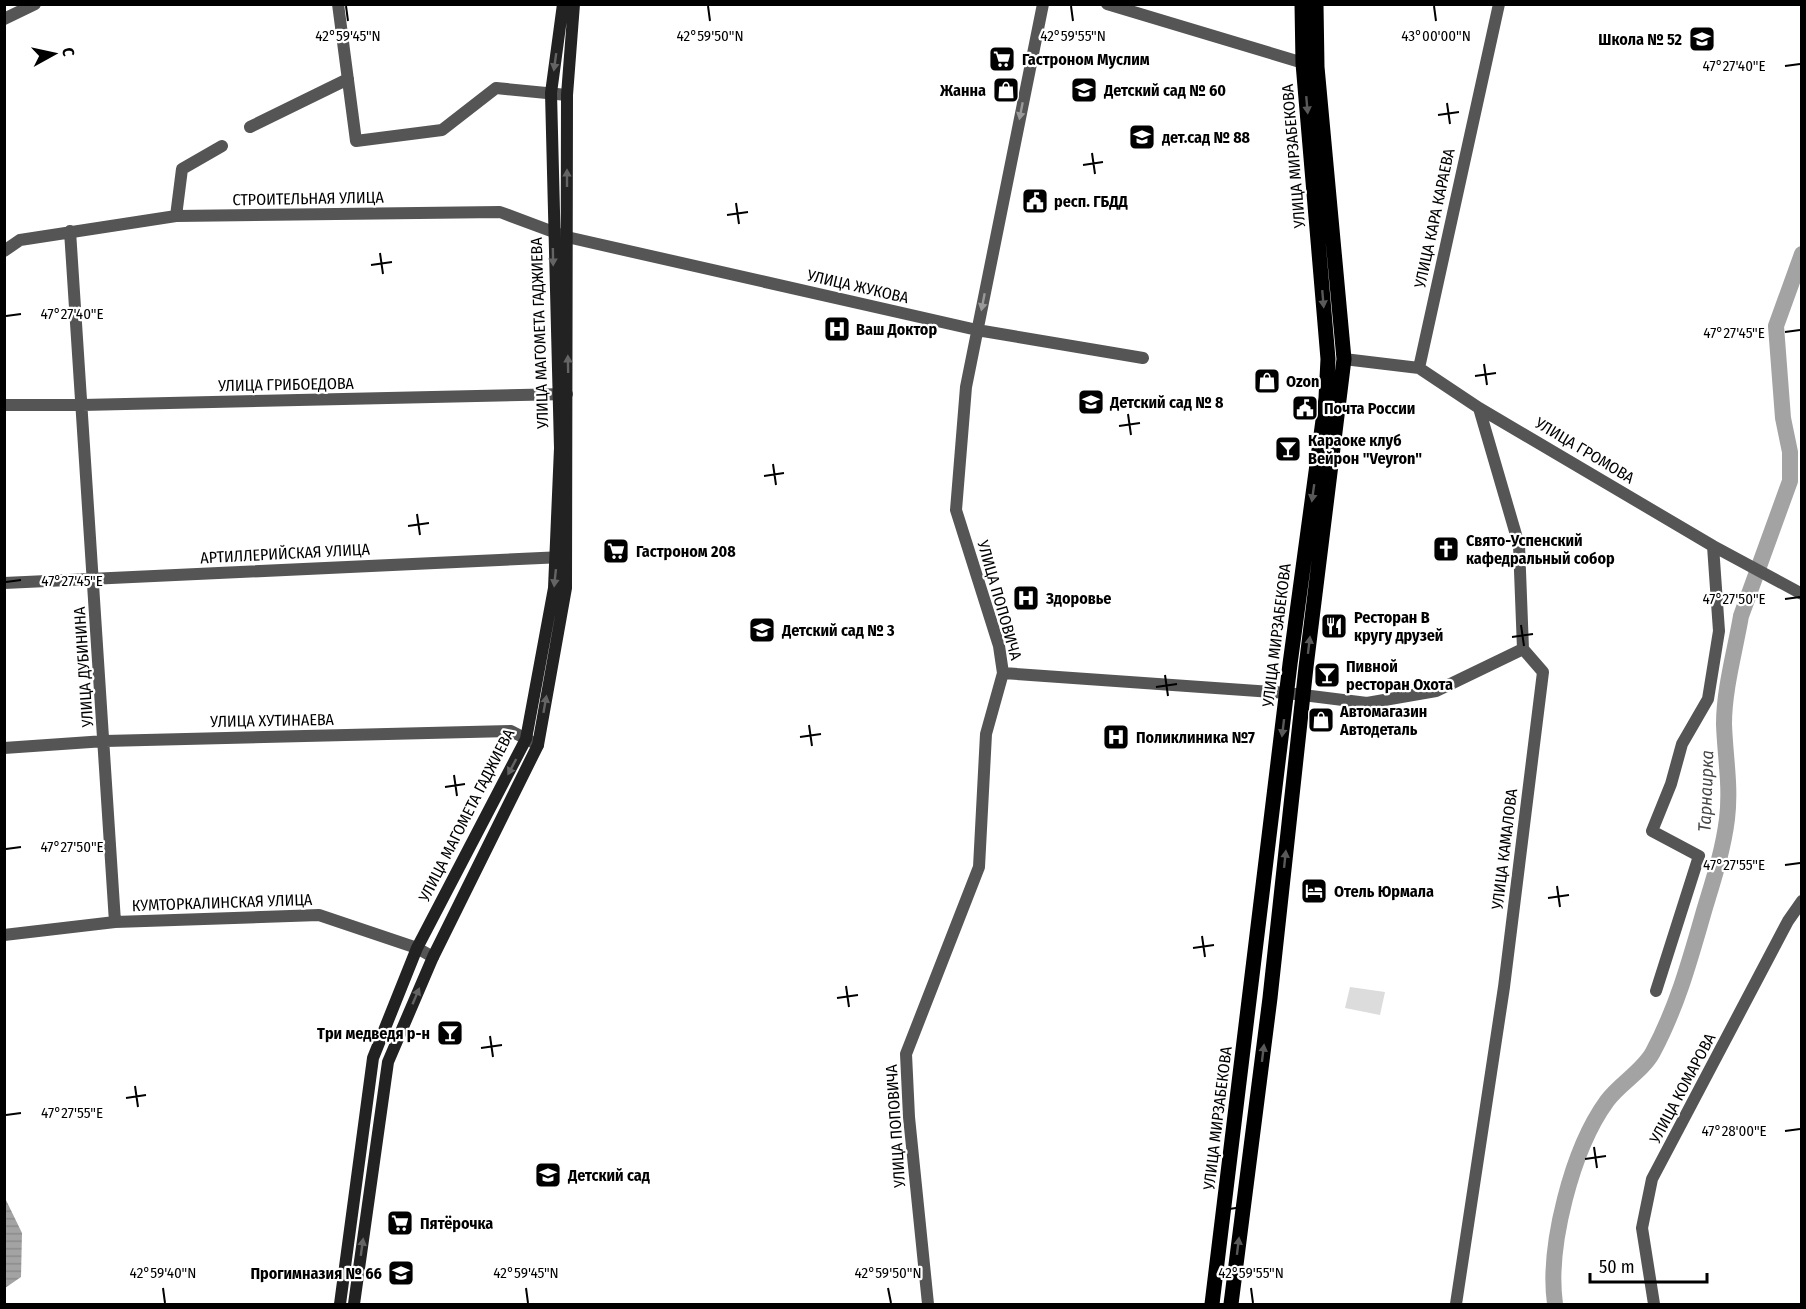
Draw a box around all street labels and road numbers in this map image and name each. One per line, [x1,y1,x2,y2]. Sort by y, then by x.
street label: УЛИЦА МИРЗАБЕКОВА [1278,83,1309,230]
street label: УЛИЦА КАРА КАРАЕВА [1410,146,1459,291]
street label: СТРОИТЕЛЬНАЯ УЛИЦА [232,188,384,209]
street label: УЛИЦА МАГОМЕТА ГАДЖИЕВА [527,236,552,430]
street label: УЛИЦА ЖУКОВА [804,265,911,308]
street label: УЛИЦА ГРИБОЕДОВА [217,374,355,395]
street label: УЛИЦА ГРОМОВА [1531,413,1638,488]
street label: УЛИЦА ПОПОВИЧА [973,537,1026,663]
street label: АРТИЛЛЕРИЙСКАЯ УЛИЦА [200,540,371,567]
street label: УЛИЦА МИРЗАБЕКОВА [1258,562,1295,709]
street label: УЛИЦА ДУБИНИНА [70,606,97,729]
street label: УЛИЦА ХУТИНАЕВА [209,710,335,731]
street label: УЛИЦА МАГОМЕТА ГАДЖИЕВА [414,725,519,906]
street label: УЛИЦА КАМАЛОВА [1488,787,1521,912]
street label: КУМТОРКАЛИНСКАЯ УЛИЦА [131,890,313,915]
street label: УЛИЦА КОМАРОВА [1645,1029,1720,1147]
street label: УЛИЦА МИРЗАБЕКОВА [1199,1045,1236,1192]
street label: УЛИЦА ПОПОВИЧА [882,1063,909,1189]

